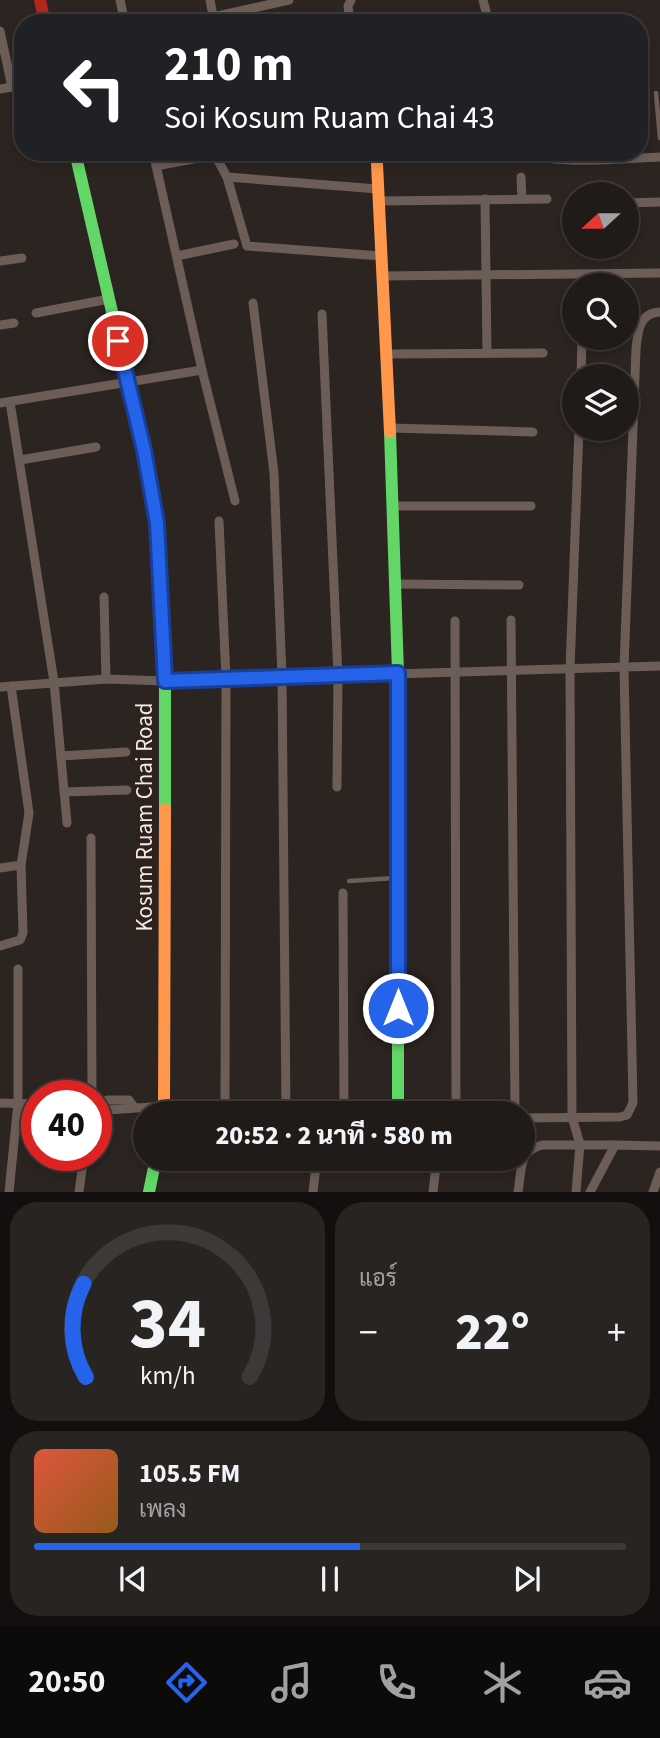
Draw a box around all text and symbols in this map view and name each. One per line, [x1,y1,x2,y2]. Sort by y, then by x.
text: 210 m [164,30,293,100]
icon: left [49,42,140,133]
text: Soi Kosum Ruam Chai 43 [164,95,495,141]
north arrow [562,182,639,259]
map controls [562,182,639,441]
button: search [562,273,639,350]
pin [88,311,148,371]
icon: arrive [99,322,137,360]
button: layers [562,364,639,441]
street label: Kosum Ruam Chai Road [128,702,161,932]
position arrow [361,971,435,1045]
speed limit sign: 40 [21,1080,112,1171]
text: 20:52 · 2 นาที · 580 m [215,1117,453,1154]
text: แอร์ [359,1262,397,1295]
text: 34 [129,1273,206,1377]
text: 22° [455,1296,530,1370]
text: − [359,1306,378,1360]
text: + [607,1306,626,1360]
text: km/h [140,1358,195,1394]
text: 105.5 FM [139,1455,240,1492]
text: เพลง [139,1493,186,1526]
icon: previous [114,1560,152,1598]
icon: pause [311,1560,349,1598]
icon: next [508,1560,546,1598]
icon: directions [162,1658,211,1707]
icon: music [267,1658,316,1707]
icon: phone [372,1658,421,1707]
icon: climate [478,1658,527,1707]
icon: car [583,1658,632,1707]
text: 20:50 [28,1659,105,1705]

